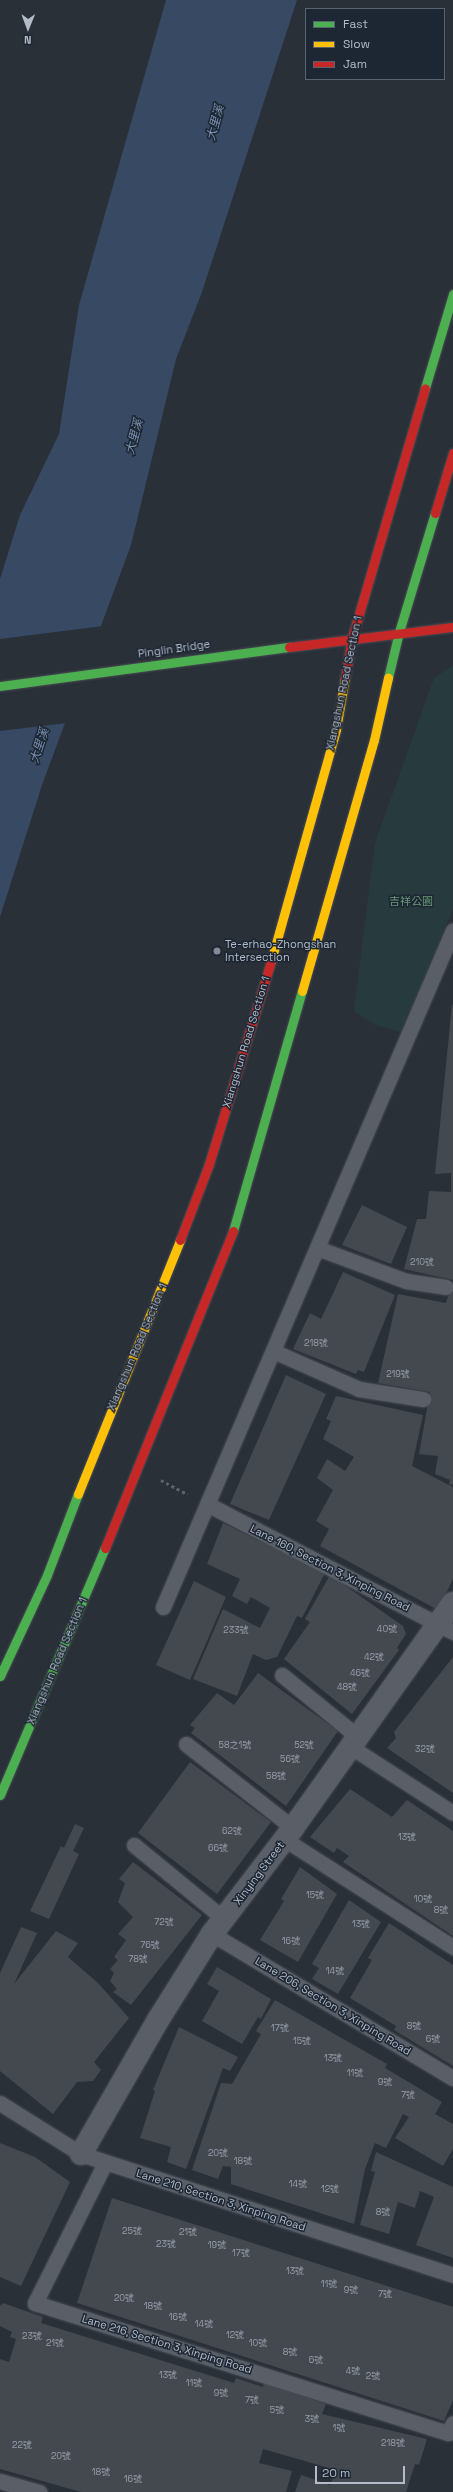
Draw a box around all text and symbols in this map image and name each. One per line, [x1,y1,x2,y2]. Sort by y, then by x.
north arrow [8,8,48,48]
legend [305,8,445,80]
text: Fast [343,16,368,32]
text: N [24,33,32,47]
text: Slow [343,36,370,52]
text: Jam [343,56,367,72]
water label: 大里溪 [204,104,228,142]
water label: 大里溪 [123,418,147,456]
street label: Xiangshun Road Section 1 [323,615,365,751]
street label: Pinglin Bridge [137,637,211,661]
water label: 大里溪 [28,727,52,765]
park label: 吉祥公園 [389,894,433,908]
place label: Te-erhao-Zhongshan Intersection [225,938,336,964]
marker: Te-erhao-Zhongshan Intersection [212,946,222,956]
street label: Xiangshun Road Section 1 [220,975,272,1109]
house number: 210號 [410,1257,434,1267]
street label: Xiangshun Road Section 1 [104,1281,170,1413]
house number: 218號 [304,1338,328,1348]
house number: 219號 [386,1369,410,1379]
street label: Lane 160, Section 3, Xinping Road [248,1522,412,1614]
street label: Xiangshun Road Section 1 [24,1595,90,1727]
house number: 40號 [377,1624,397,1634]
house number: 233號 [223,1625,249,1635]
house number: 42號 [364,1652,384,1662]
house number: 46號 [350,1668,370,1678]
house number: 48號 [337,1682,357,1692]
house number: 58之1號 [219,1740,251,1750]
house number: 52號 [294,1740,314,1750]
house number: 32號 [415,1744,435,1754]
house number: 56號 [280,1754,300,1764]
house number: 58號 [266,1771,286,1781]
house number: 62號 [222,1826,242,1836]
house number: 13號 [398,1832,416,1842]
street label: Xinying Street [231,1839,287,1907]
house number: 66號 [208,1843,228,1853]
house number: 15號 [306,1890,324,1900]
house number: 10號 [414,1894,432,1904]
house number: 8號 [434,1905,448,1915]
house number: 72號 [154,1917,174,1927]
house number: 13號 [352,1919,370,1929]
house number: 16號 [282,1936,300,1946]
house number: 76號 [140,1940,160,1950]
house number: 78號 [128,1954,148,1964]
street label: Lane 206, Section 3, Xinping Road [252,1954,414,2058]
house number: 14號 [326,1966,344,1976]
house number: 8號 [407,2021,421,2031]
house number: 17號 [271,2023,289,2033]
house number: 6號 [426,2034,440,2044]
house number: 15號 [293,2036,311,2046]
house number: 13號 [324,2053,342,2063]
house number: 11號 [347,2068,363,2078]
house number: 9號 [378,2077,392,2087]
house number: 7號 [401,2090,415,2100]
house number: 20號 [208,2148,228,2158]
house number: 18號 [234,2156,252,2166]
street label: Lane 210, Section 3, Xinping Road [134,2166,308,2234]
house number: 14號 [289,2179,307,2189]
house number: 12號 [321,2184,339,2194]
house number: 8號 [376,2207,390,2217]
house number: 25號 [122,2226,142,2236]
house number: 21號 [179,2227,197,2237]
house number: 23號 [156,2239,176,2249]
house number: 19號 [208,2240,226,2250]
house number: 17號 [232,2248,250,2258]
house number: 13號 [286,2266,304,2276]
house number: 11號 [321,2279,337,2289]
house number: 9號 [344,2285,358,2295]
house number: 7號 [378,2289,392,2299]
house number: 20號 [114,2293,134,2303]
house number: 18號 [144,2301,162,2311]
street label: Lane 216, Section 3, Xinping Road [80,2312,254,2376]
house number: 16號 [169,2312,187,2322]
house number: 14號 [195,2319,213,2329]
house number: 12號 [226,2330,244,2340]
house number: 23號 [22,2331,42,2341]
house number: 21號 [46,2338,64,2348]
house number: 10號 [249,2338,267,2348]
house number: 8號 [283,2347,297,2357]
house number: 6號 [309,2355,323,2365]
house number: 4號 [346,2366,360,2376]
house number: 13號 [159,2370,177,2380]
house number: 2號 [366,2371,380,2381]
house number: 11號 [186,2378,202,2388]
house number: 9號 [214,2388,228,2398]
house number: 7號 [245,2395,259,2405]
house number: 5號 [270,2405,284,2415]
house number: 3號 [305,2414,319,2424]
house number: 1號 [333,2423,345,2433]
house number: 218號 [381,2438,405,2448]
house number: 22號 [12,2440,32,2450]
house number: 20號 [51,2451,71,2461]
scale bar [317,2458,407,2484]
text: 20 m [322,2465,350,2481]
house number: 18號 [92,2467,110,2477]
house number: 16號 [124,2474,142,2484]

